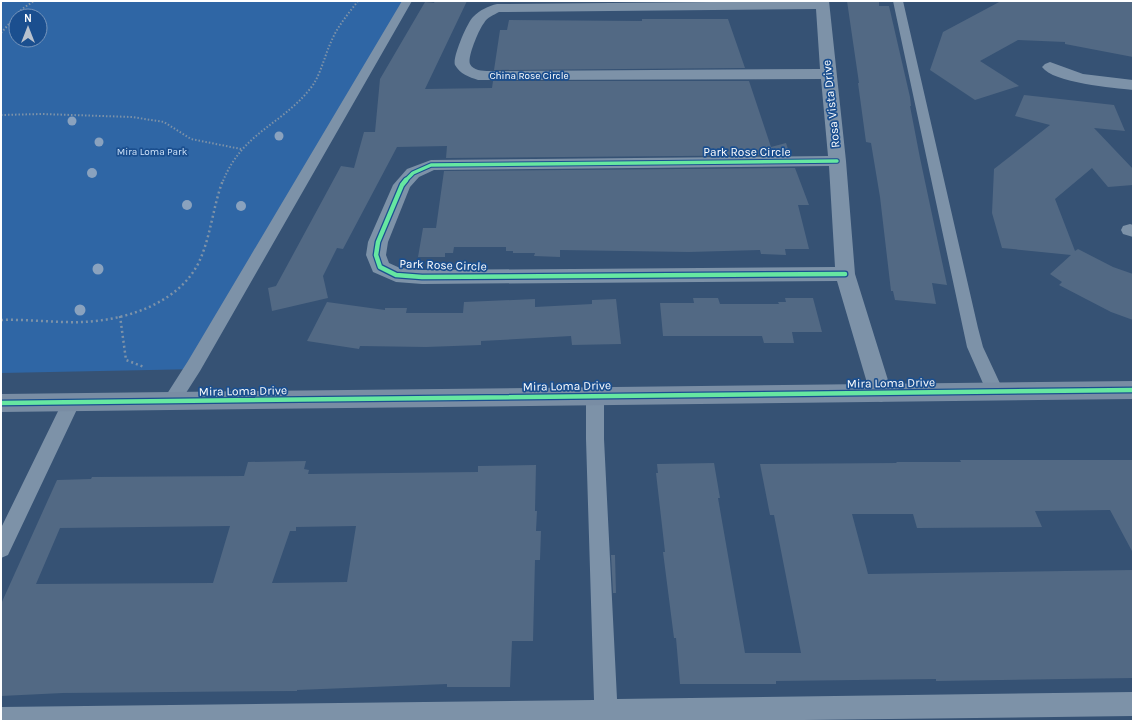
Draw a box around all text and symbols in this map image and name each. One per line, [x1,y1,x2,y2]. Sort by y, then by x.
north arrow [8,8,48,48]
text: N [24,12,32,25]
street label: Rosa Vista Drive [819,59,843,149]
street label: China Rose Circle [489,70,569,82]
street label: Park Rose Circle [703,145,791,159]
park label: Mira Loma Park [117,146,188,158]
street label: Park Rose Circle [399,256,487,274]
street label: Mira Loma Drive [847,375,935,391]
street label: Mira Loma Drive [523,378,611,394]
street label: Mira Loma Drive [199,383,287,399]

